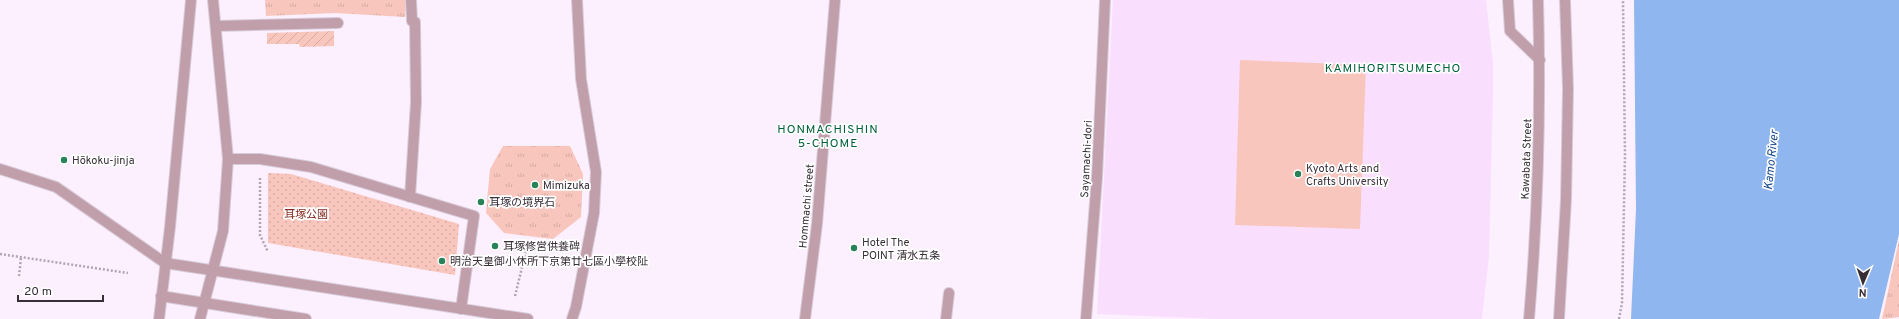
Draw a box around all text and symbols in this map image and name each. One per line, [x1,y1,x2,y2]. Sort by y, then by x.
district label: KAMIHORITSUMECHO [1325,61,1461,77]
street label: Kawabata Street [1519,118,1535,200]
street label: Sayamachi-dori [1078,120,1096,198]
district label: HONMACHISHIN 5-CHOME [777,122,879,152]
water label: Kamo River [1761,128,1783,191]
place label: Hōkoku-jinja [72,154,135,168]
marker: Hōkoku-jinja [59,155,69,165]
place label: Kyoto Arts and Crafts University [1306,162,1389,189]
street label: Hommachi street [796,163,818,249]
marker: Kyoto Arts and Crafts University [1293,169,1303,179]
place label: Mimizuka [543,179,590,193]
marker: Mimizuka [530,180,540,190]
place label: 耳塚の境界石 [489,196,555,210]
marker: 耳塚の境界石 [476,197,486,207]
park label: 耳塚公園 [284,208,328,222]
place label: Hotel The POINT 清水五条 [862,236,940,263]
place label: 耳塚修営供養碑 [503,240,580,254]
marker: 耳塚修営供養碑 [490,241,500,251]
marker: Hotel The POINT 清水五条 [849,243,859,253]
place label: 明治天皇御小休所下京第廿七區小學校阯 [450,255,648,269]
marker: 明治天皇御小休所下京第廿七區小學校阯 [437,256,447,266]
north arrow [1843,263,1883,303]
scale bar [18,277,103,303]
text: 20 m [24,284,52,300]
text: N [1858,285,1867,299]

